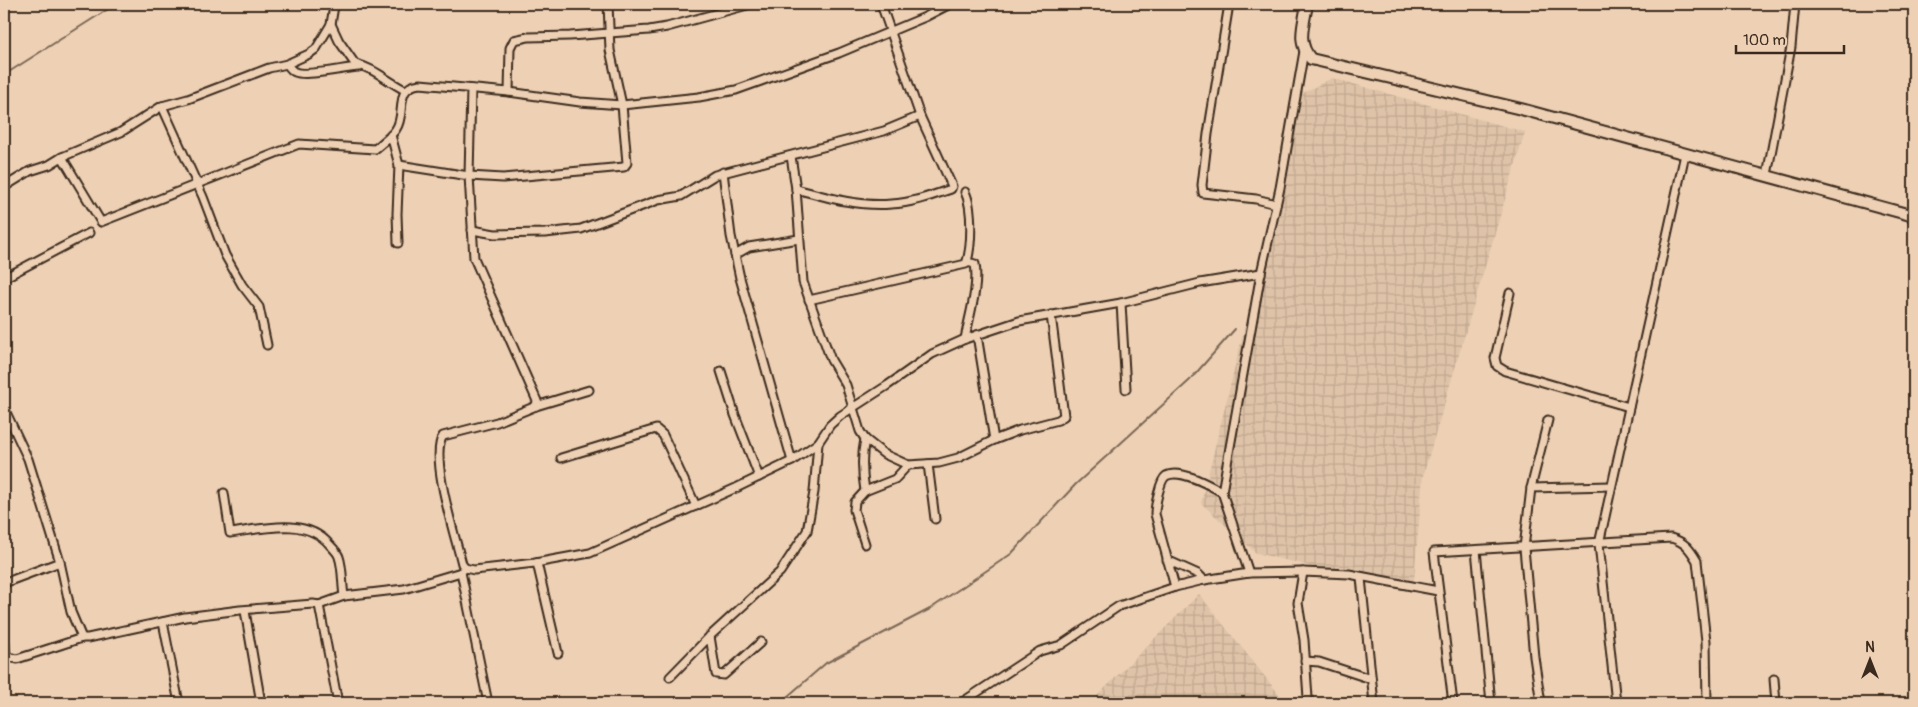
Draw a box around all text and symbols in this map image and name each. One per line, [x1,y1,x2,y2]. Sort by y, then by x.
scale bar [1736,22,1843,54]
text: 100 m [1743,31,1786,50]
north arrow [1846,634,1896,684]
text: N [1865,639,1875,656]

